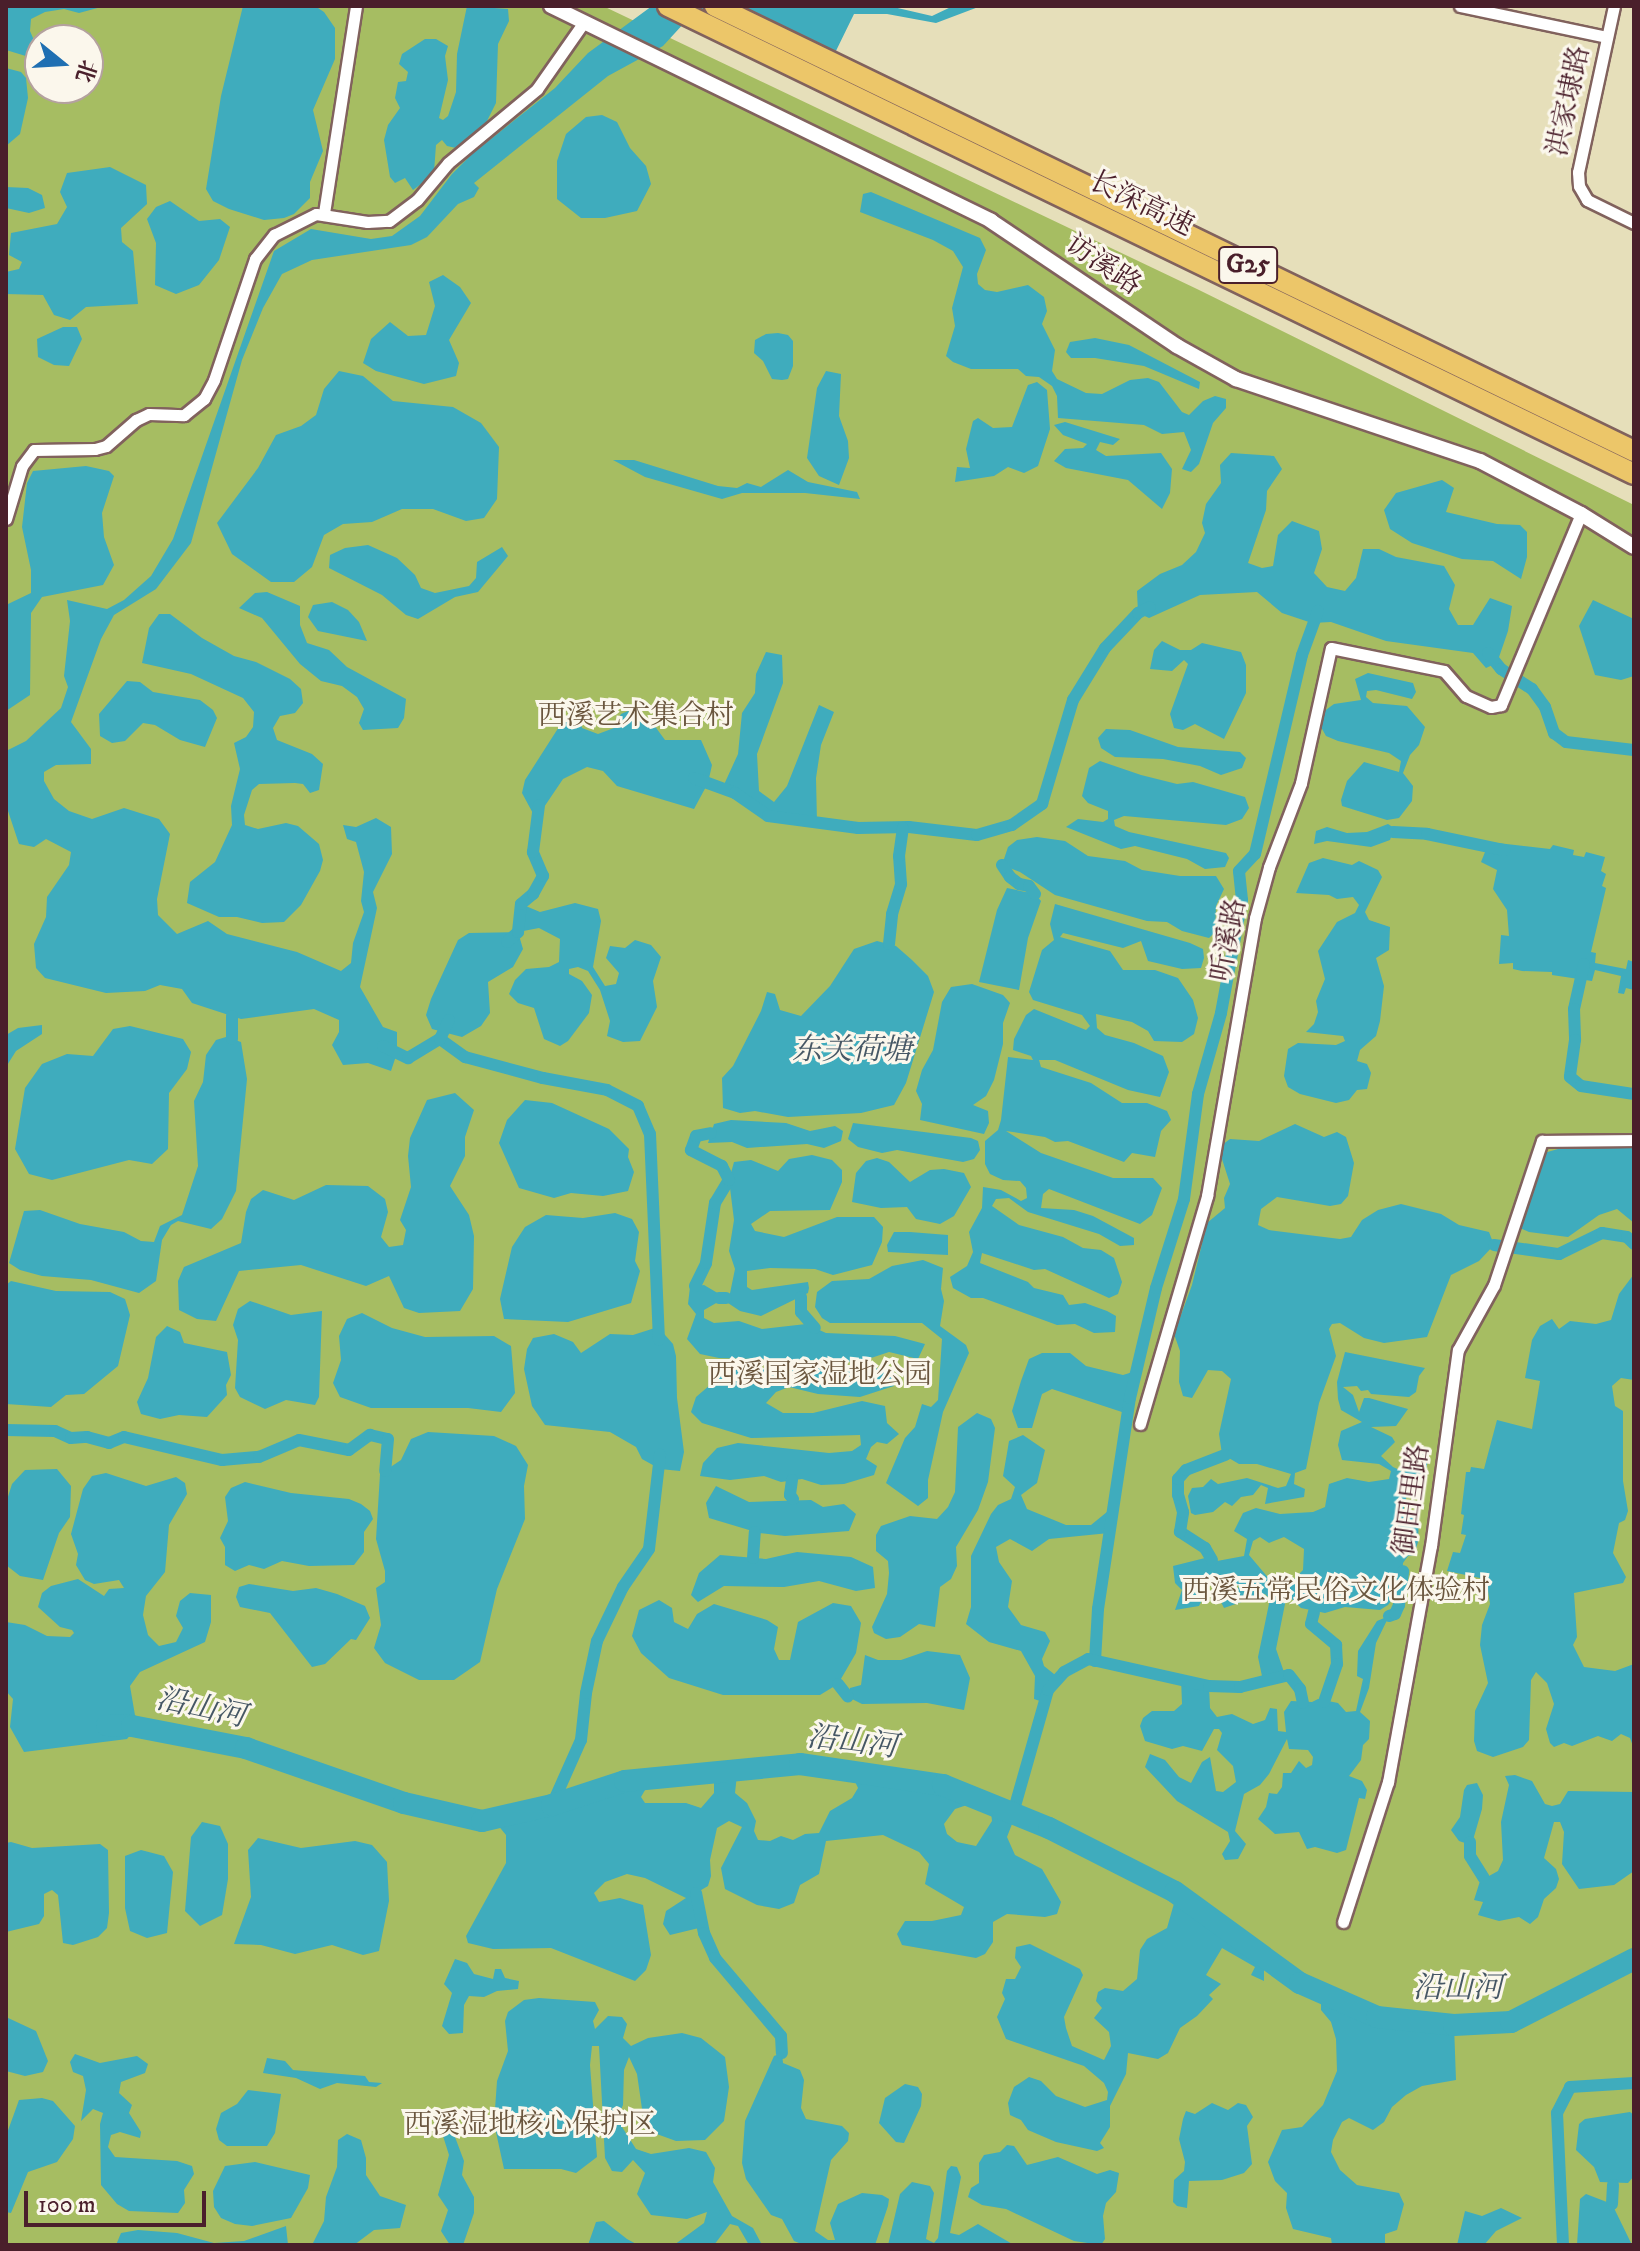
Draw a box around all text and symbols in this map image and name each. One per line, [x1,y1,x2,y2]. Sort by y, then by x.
north arrow [24,24,104,104]
street label: 洪家埭路 [1541,43,1597,159]
text: 北 [69,56,102,86]
street label: 长深高速 [1083,164,1199,244]
street label: 访溪路 [1059,228,1147,302]
road number: G25 [1218,243,1278,287]
park label: 西溪艺术集合村 [538,699,734,733]
street label: 听溪路 [1204,896,1254,984]
water label: 东关荷塘 [792,1033,912,1069]
park label: 西溪国家湿地公园 [708,1358,932,1392]
street label: 御田里路 [1388,1442,1436,1558]
park label: 西溪五常民俗文化体验村 [1182,1574,1490,1608]
water label: 沿山河 [153,1682,249,1736]
water label: 沿山河 [805,1720,899,1766]
water label: 沿山河 [1413,1971,1503,2007]
park label: 西溪湿地核心保护区 [404,2108,656,2142]
scale bar [28,2175,210,2225]
text: 100 m [38,2190,96,2220]

